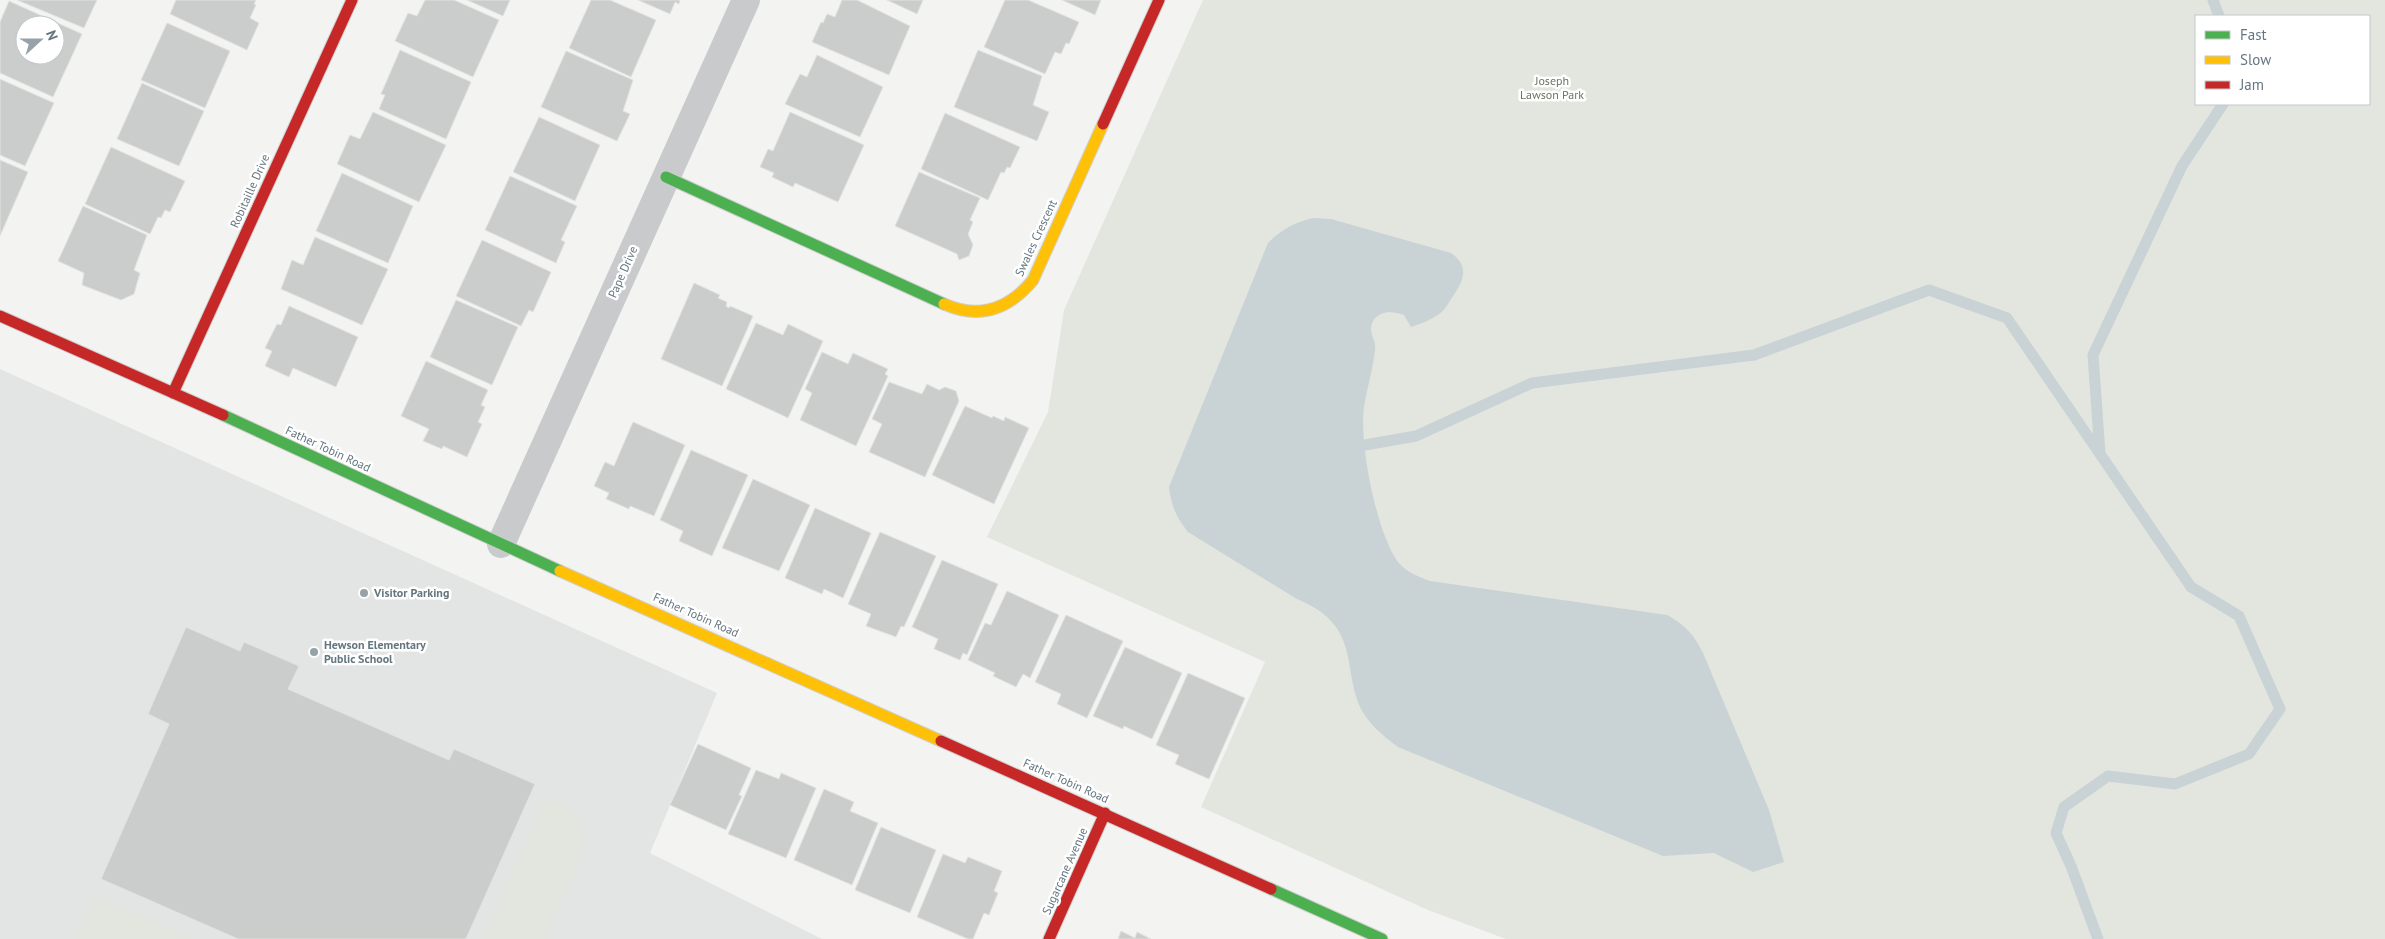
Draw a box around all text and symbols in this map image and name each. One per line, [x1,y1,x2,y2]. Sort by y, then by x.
north arrow [15,15,65,65]
legend [2195,15,2370,105]
text: Fast [2240,25,2267,44]
text: N [42,28,62,43]
text: Slow [2240,50,2271,69]
park label: Joseph Lawson Park [1520,73,1584,102]
text: Jam [2239,75,2264,94]
street label: Robitaille Drive [227,152,272,230]
street label: Swales Crescent [1011,197,1060,278]
street label: Pape Drive [605,244,641,300]
street label: Father Tobin Road [283,422,373,475]
place label: Visitor Parking [373,585,449,600]
marker: Visitor Parking [358,587,370,599]
street label: Father Tobin Road [651,589,741,640]
place label: Hewson Elementary Public School [324,637,426,666]
marker: Hewson Elementary Public School [308,646,320,658]
street label: Father Tobin Road [1021,755,1111,806]
street label: Sugarcane Avenue [1039,825,1090,917]

